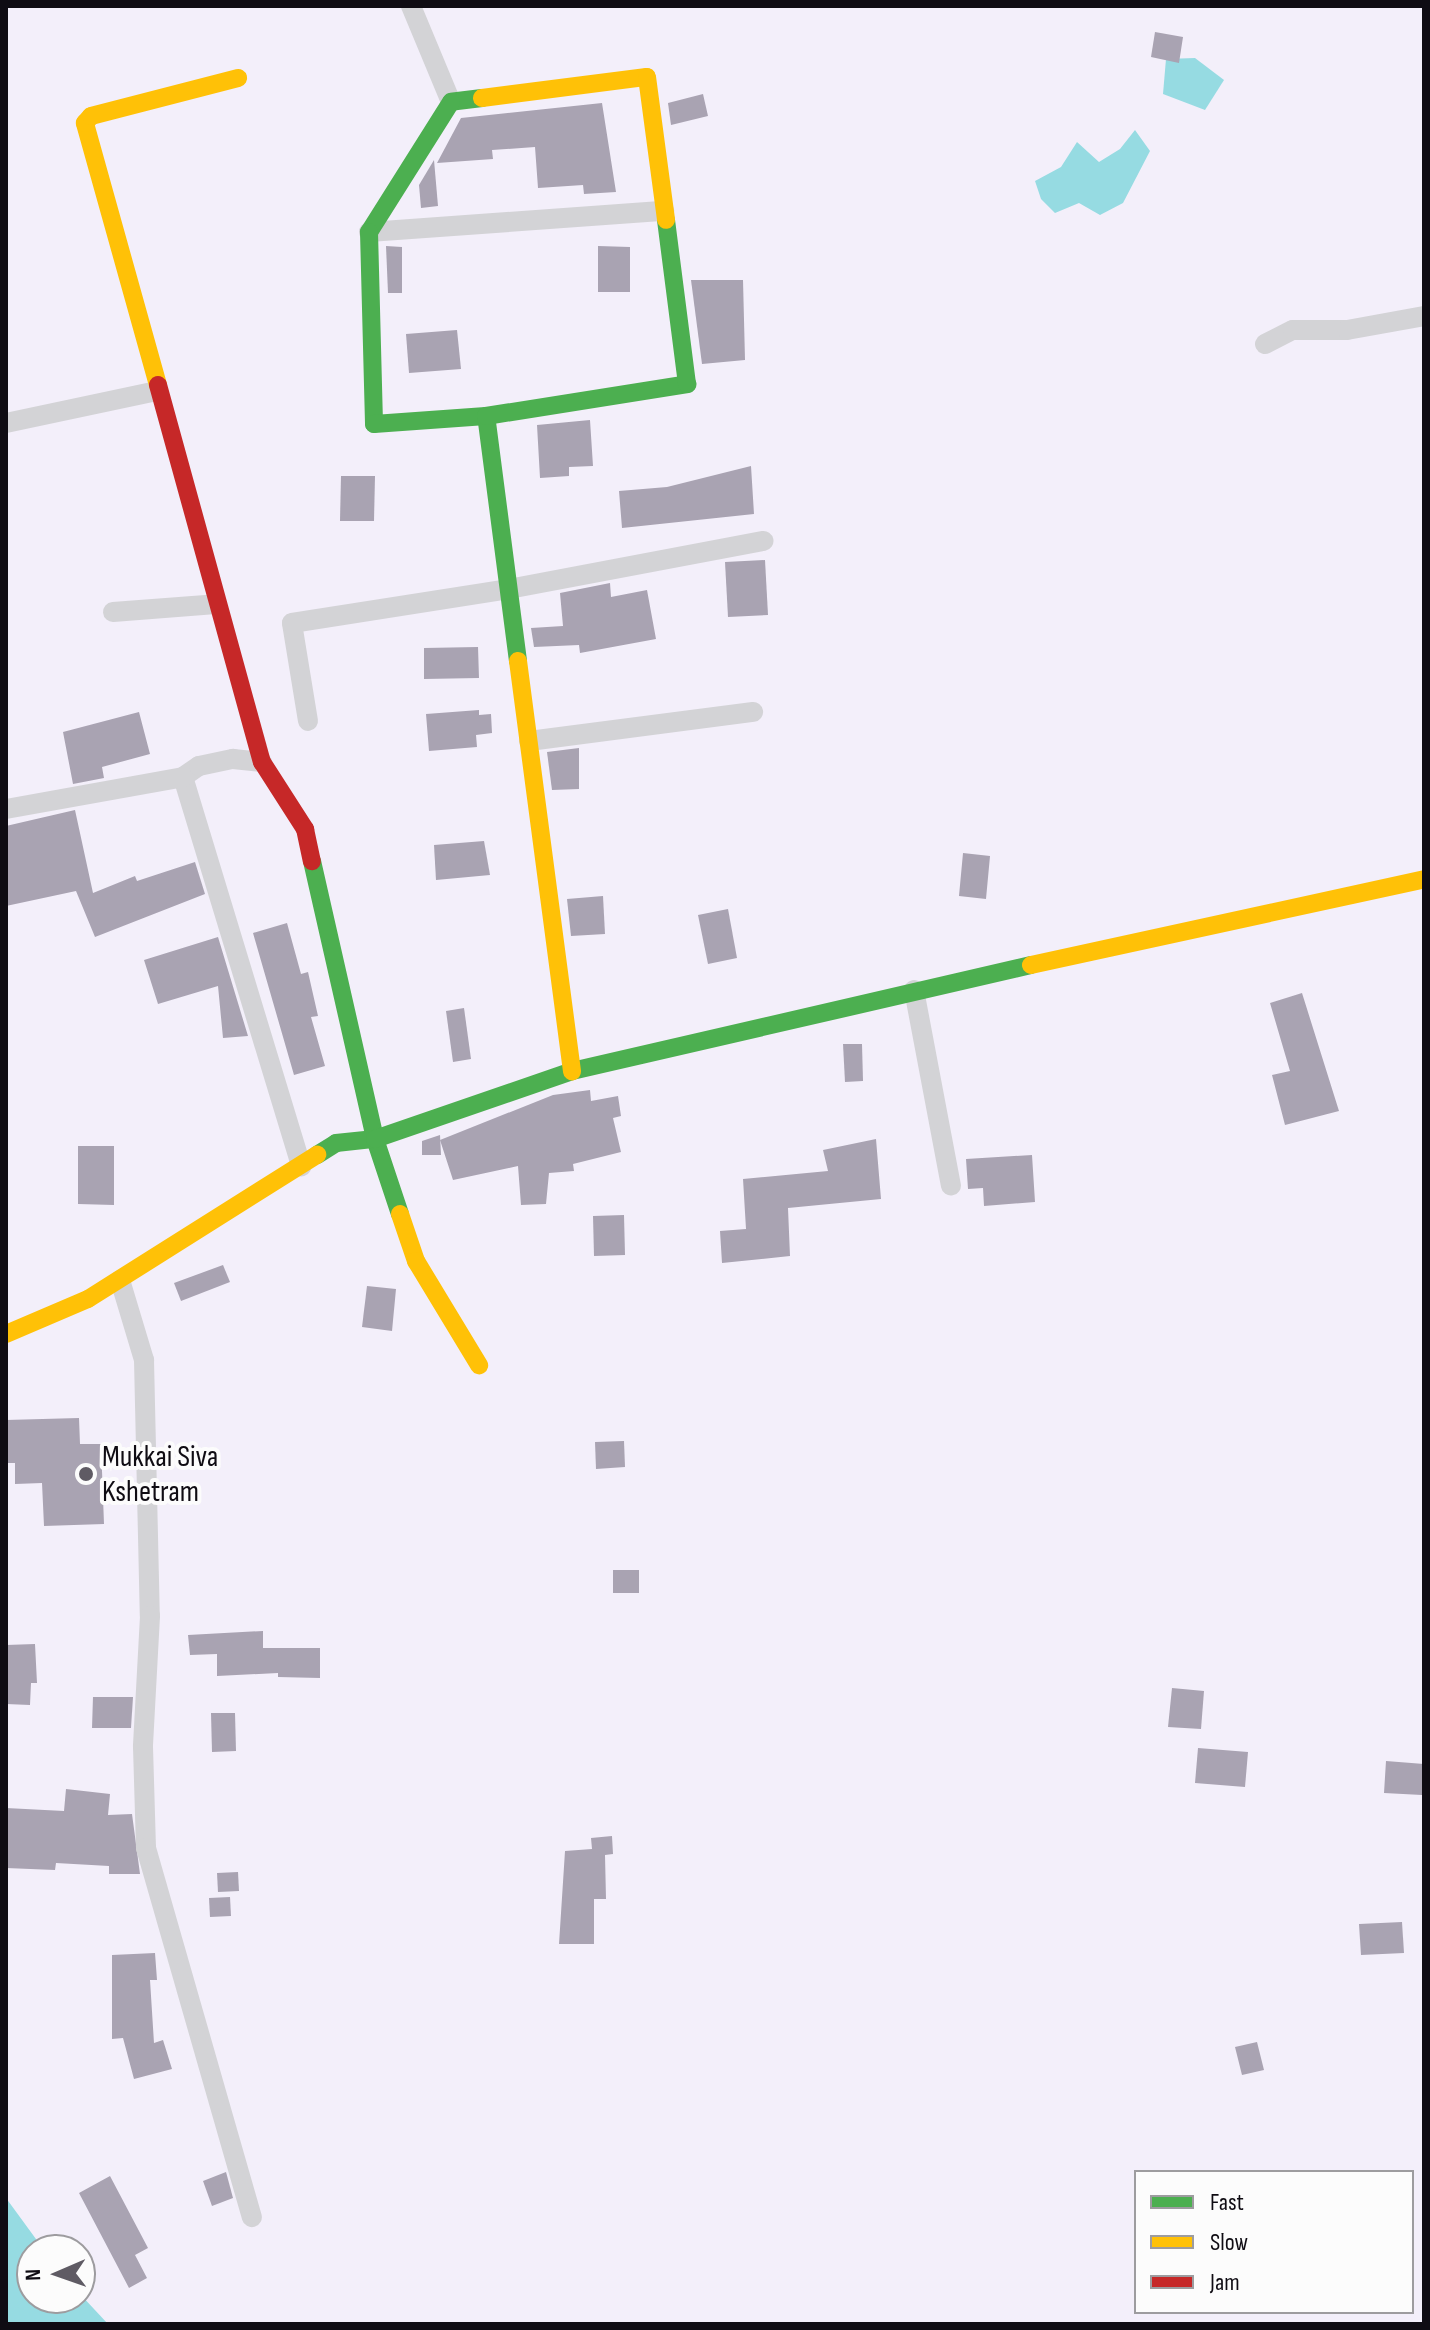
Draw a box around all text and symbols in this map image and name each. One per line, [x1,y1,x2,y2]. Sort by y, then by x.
place label: Mukkai Siva Kshetram [102,1439,218,1510]
marker: Mukkai Siva Kshetram [77,1465,95,1483]
legend [1134,2170,1414,2314]
text: Fast [1210,2188,1244,2217]
text: Slow [1210,2228,1248,2257]
north arrow [16,2234,96,2314]
text: N [20,2268,47,2281]
text: Jam [1210,2268,1240,2297]

